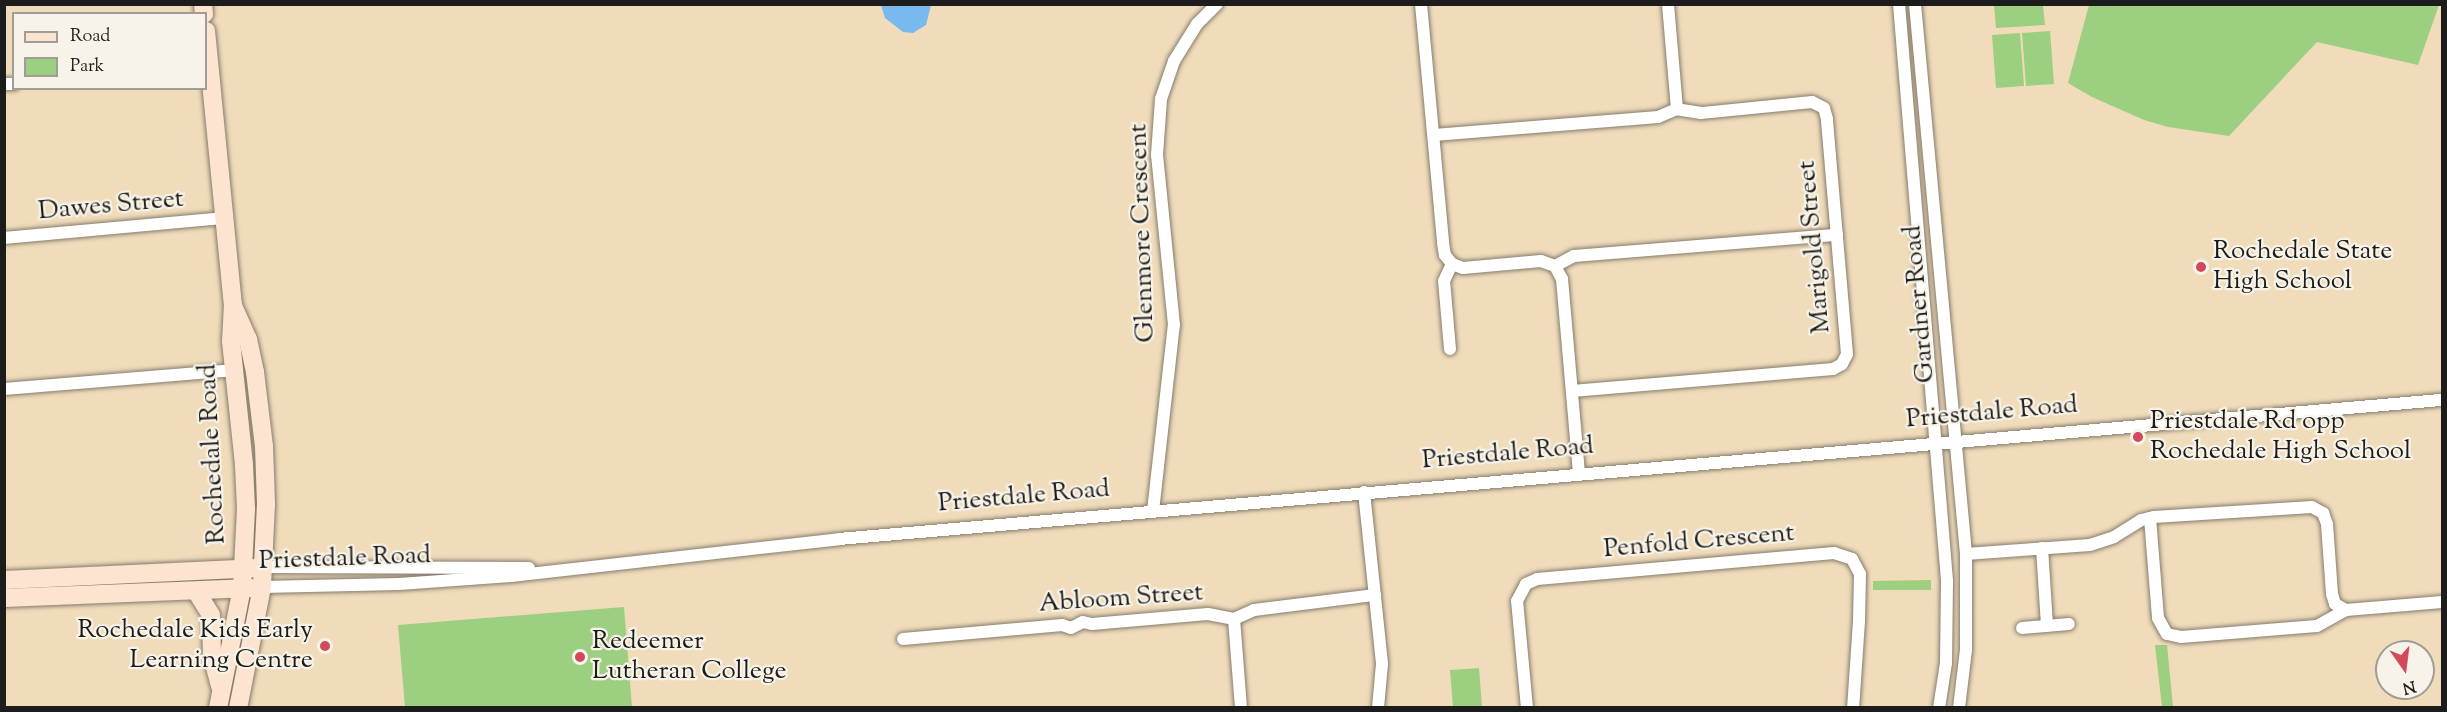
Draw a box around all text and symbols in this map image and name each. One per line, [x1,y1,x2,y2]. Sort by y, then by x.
legend [12,12,207,90]
text: Road [70,24,110,50]
text: Park [70,54,104,80]
street label: Glenmore Crescent [1124,123,1162,343]
street label: Marigold Street [1792,159,1838,335]
street label: Dawes Street [37,184,185,228]
street label: Gardner Road [1898,224,1942,384]
place label: Rochedale State High School [2213,236,2392,298]
marker: Rochedale State High School [2194,260,2208,274]
street label: Rochedale Road [193,363,233,545]
street label: Priestdale Road [1905,390,2079,436]
place label: Priestdale Rd opp Rochedale High School [2150,406,2411,467]
marker: Priestdale Rd opp Rochedale High School [2131,430,2145,444]
street label: Priestdale Road [1421,431,1595,477]
street label: Priestdale Road [937,474,1111,520]
street label: Penfold Crescent [1602,518,1796,566]
street label: Priestdale Road [258,540,432,578]
street label: Abloom Street [1038,578,1204,620]
place label: Rochedale Kids Early Learning Centre [77,615,313,676]
place label: Redeemer Lutheran College [592,626,787,688]
marker: Rochedale Kids Early Learning Centre [318,639,332,653]
north arrow [2375,640,2435,700]
marker: Redeemer Lutheran College [573,650,587,664]
text: N [2400,673,2418,699]

